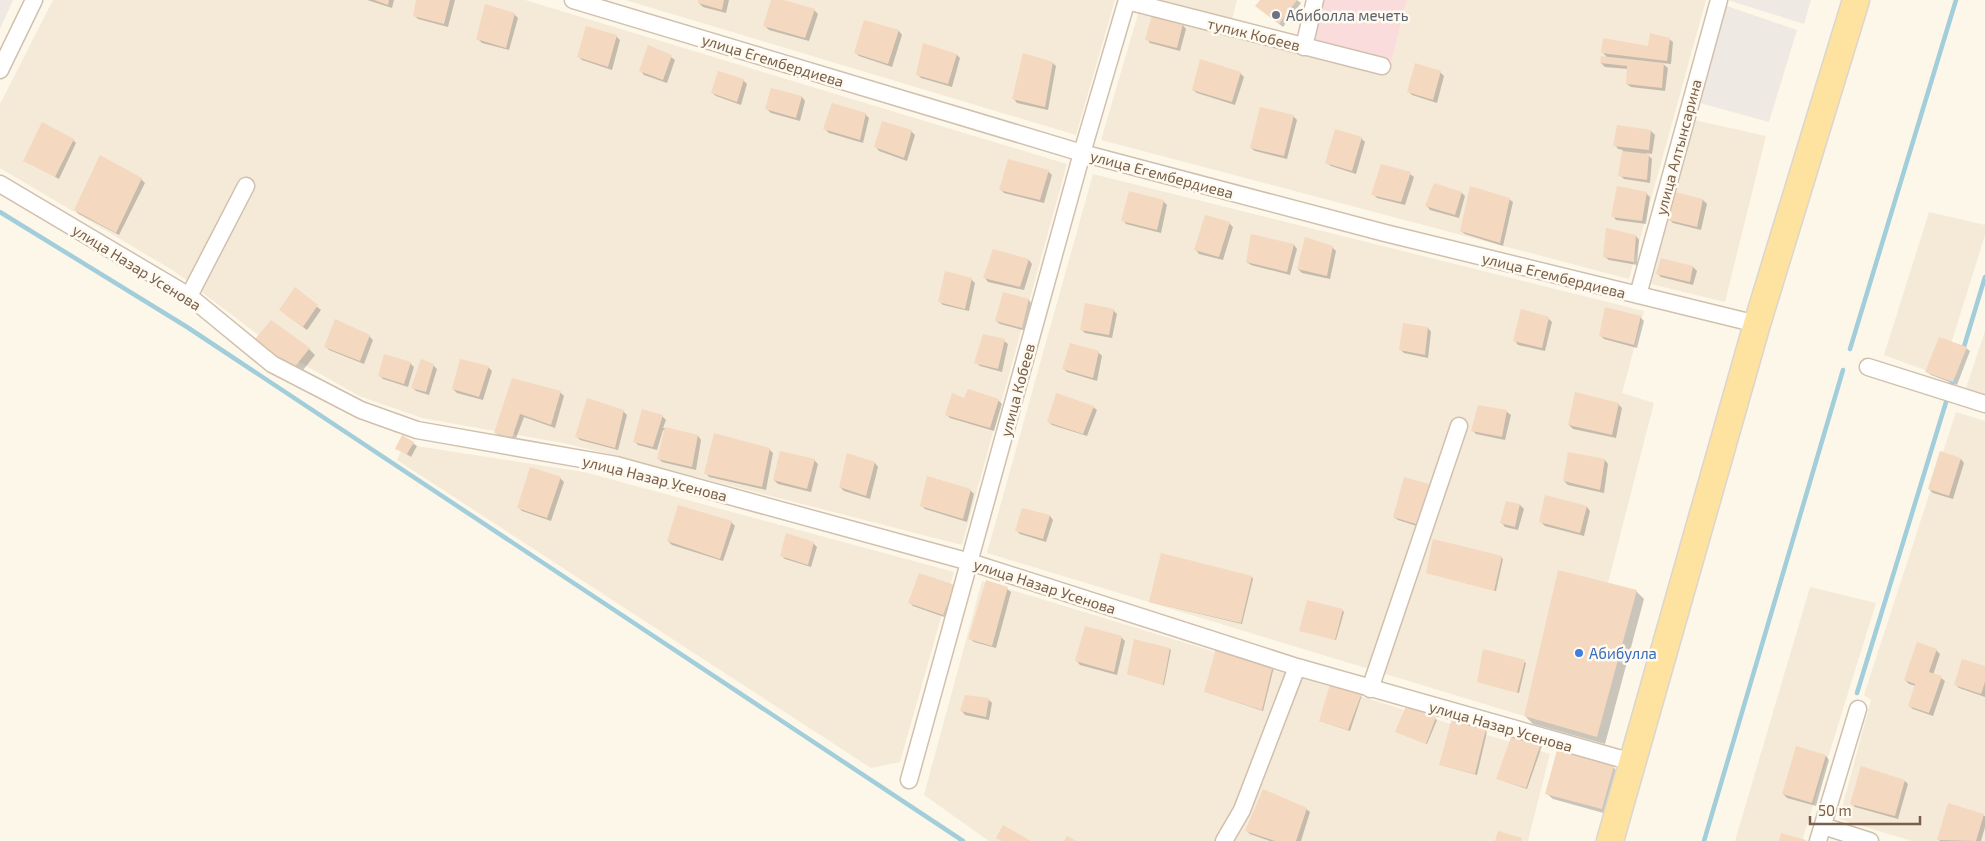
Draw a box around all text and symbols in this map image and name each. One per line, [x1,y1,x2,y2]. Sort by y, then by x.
place label: Абиболла мечеть [1286,6,1409,24]
marker: Абиболла мечеть [1270,9,1282,21]
street label: тупик Кобеев [1206,14,1302,55]
street label: улица Егембердиева [700,30,846,91]
street label: улица Алтынсарина [1651,77,1706,217]
street label: улица Егембердиева [1088,146,1236,203]
street label: улица Назар Усенова [69,220,205,315]
street label: улица Егембердиева [1480,248,1628,303]
street label: улица Кобеев [996,341,1039,439]
street label: улица Назар Усенова [581,451,729,506]
street label: улица Назар Усенова [971,555,1118,618]
place label: Абибулла [1589,644,1657,663]
marker: Абибулла [1573,647,1585,659]
street label: улица Назар Усенова [1427,697,1575,756]
scale bar [1810,794,1920,826]
text: 50 m [1818,801,1852,819]

